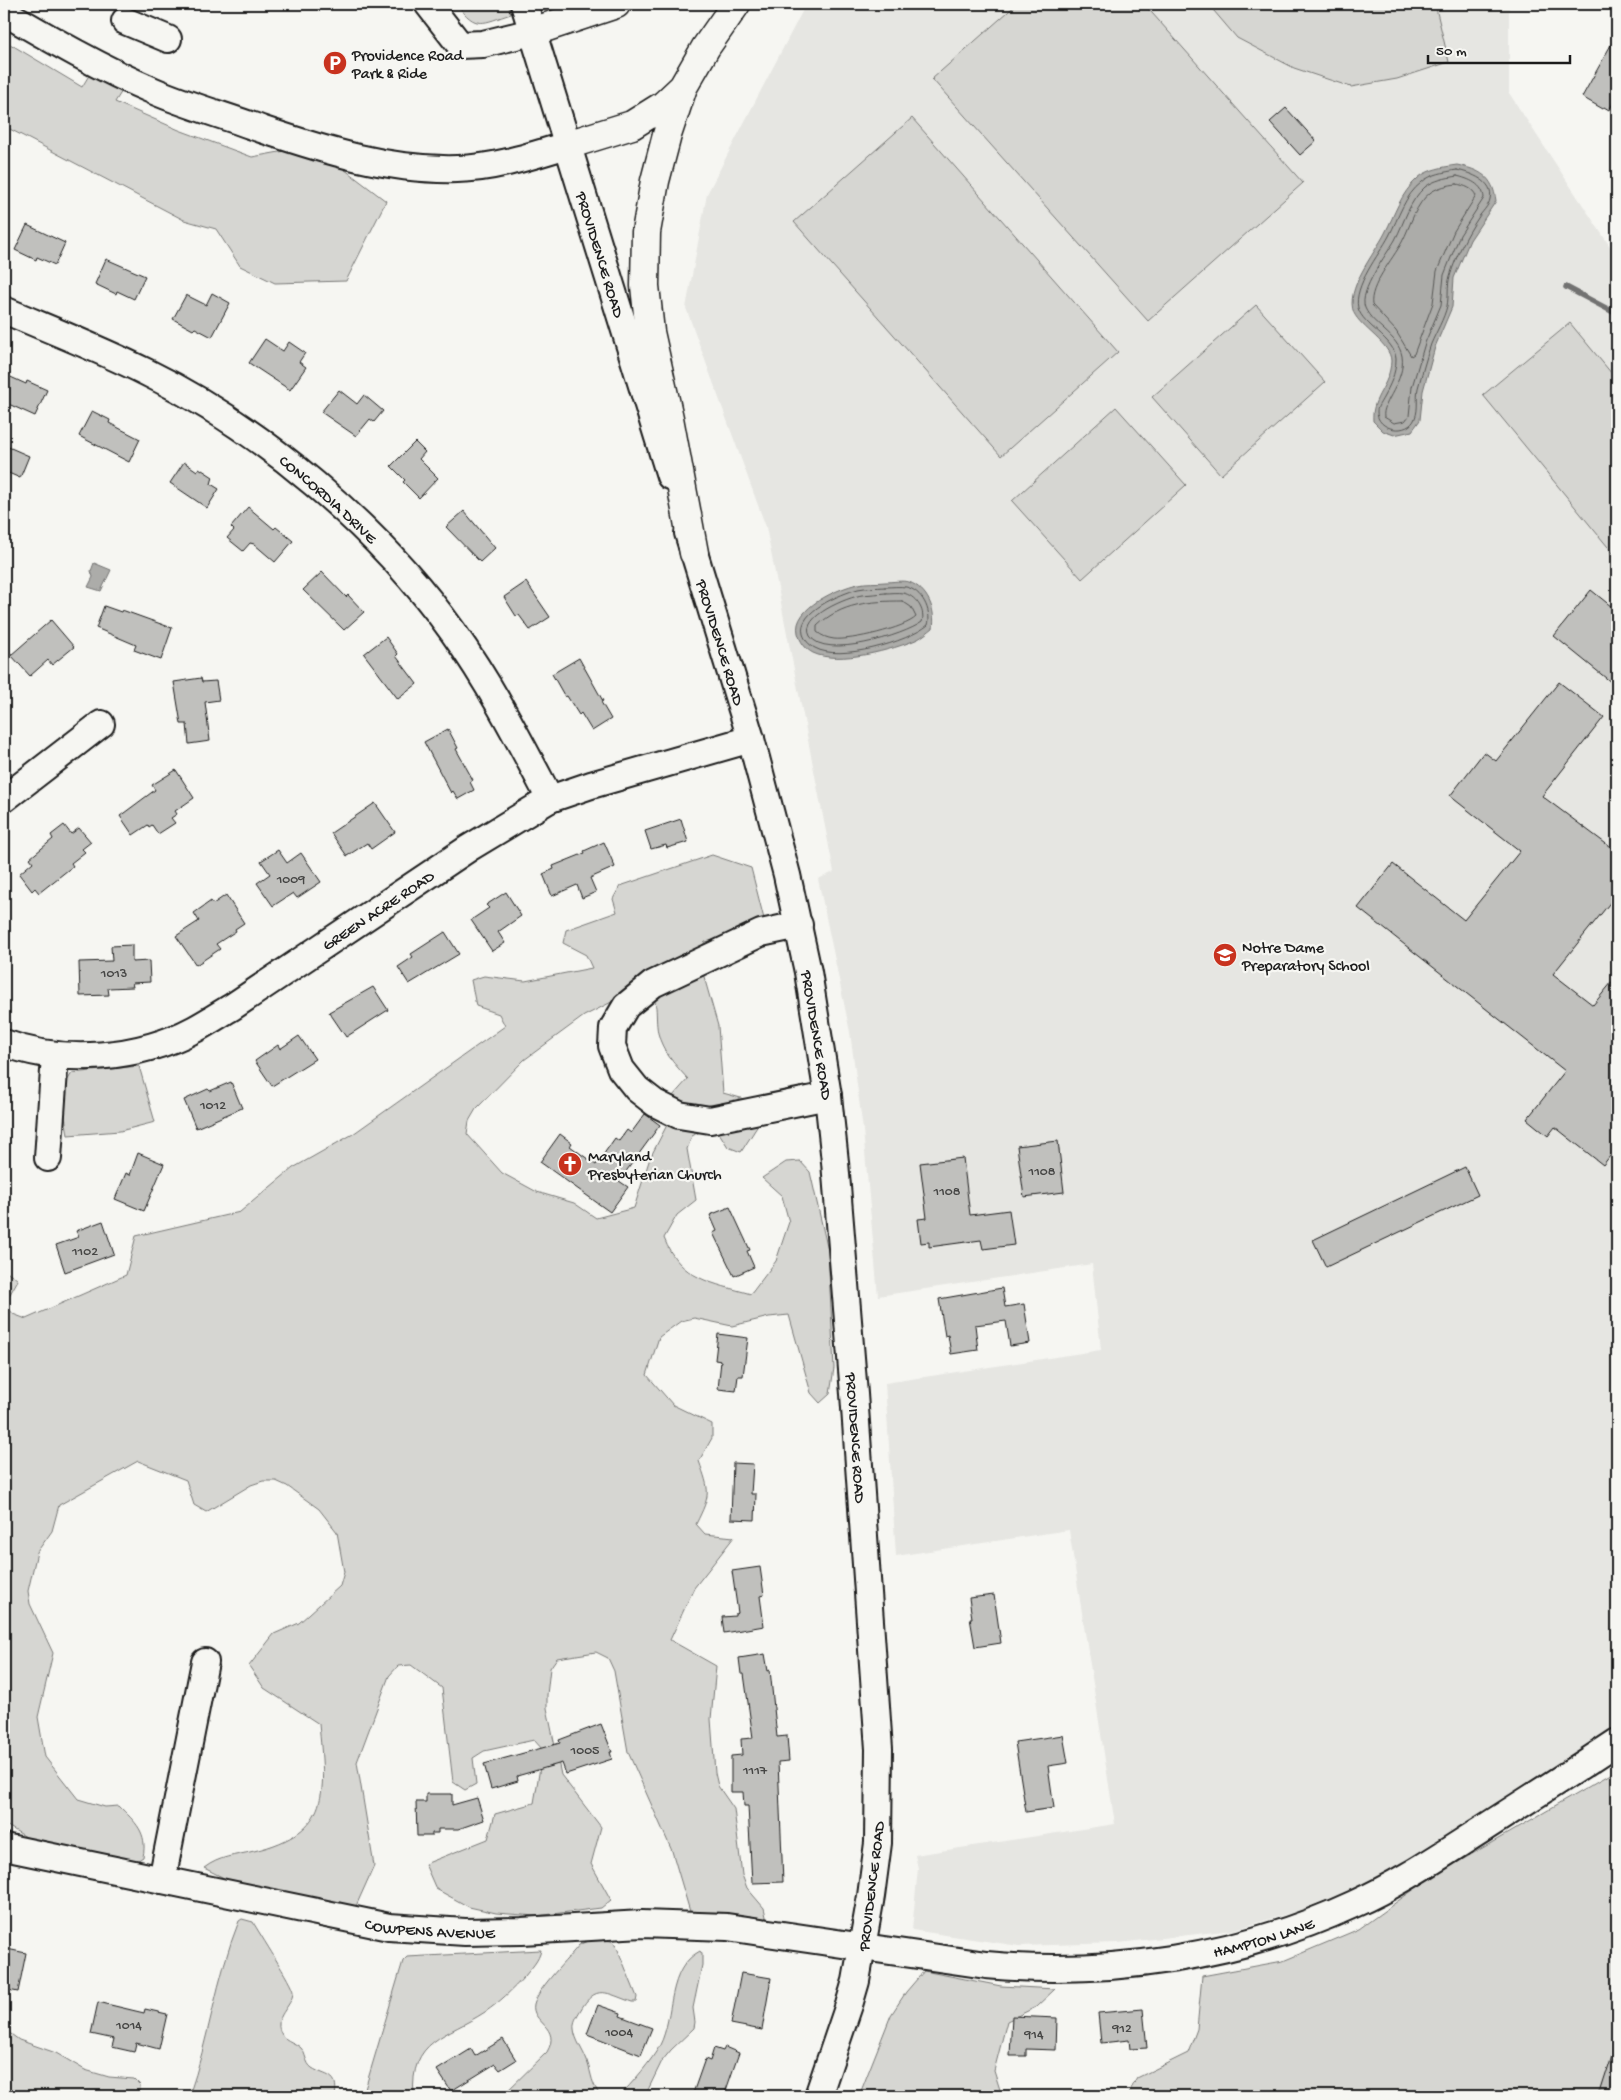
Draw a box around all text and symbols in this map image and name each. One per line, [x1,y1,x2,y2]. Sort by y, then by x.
scale bar [1428,32,1571,64]
text: 50 m [1436,43,1467,61]
place label: Providence Road Park & Ride [351,48,465,85]
parking icon: Providence Road Park & Ride [322,50,348,76]
street label: PROVIDENCE ROAD [569,189,627,321]
street label: CONCORDIA DRIVE [274,453,380,550]
street label: PROVIDENCE ROAD [689,577,746,709]
street label: GREEN ACRE ROAD [320,868,439,957]
house number: 1009 [276,872,305,889]
place label: Notre Dame Preparatory School [1241,940,1370,977]
school or university icon: Notre Dame Preparatory School [1212,942,1238,968]
house number: 1013 [100,966,127,983]
street label: PROVIDENCE ROAD [795,968,835,1102]
house number: 1012 [199,1098,226,1115]
place label: Maryland Presbyterian Church [587,1149,722,1186]
church icon: Maryland Presbyterian Church [557,1151,583,1177]
house number: 1108 [1028,1164,1056,1181]
house number: 1108 [933,1184,961,1201]
house number: 1102 [71,1244,98,1261]
street label: PROVIDENCE ROAD [839,1371,868,1505]
house number: 1005 [570,1743,599,1760]
house number: 1117 [742,1763,768,1780]
street label: PROVIDENCE ROAD [856,1820,891,1953]
street label: HAMPTON LANE [1212,1915,1319,1964]
street label: COWPENS AVENUE [362,1916,496,1945]
house number: 1014 [115,2018,142,2035]
house number: 912 [1111,2021,1132,2038]
house number: 1004 [604,2025,633,2042]
house number: 914 [1023,2027,1044,2044]

